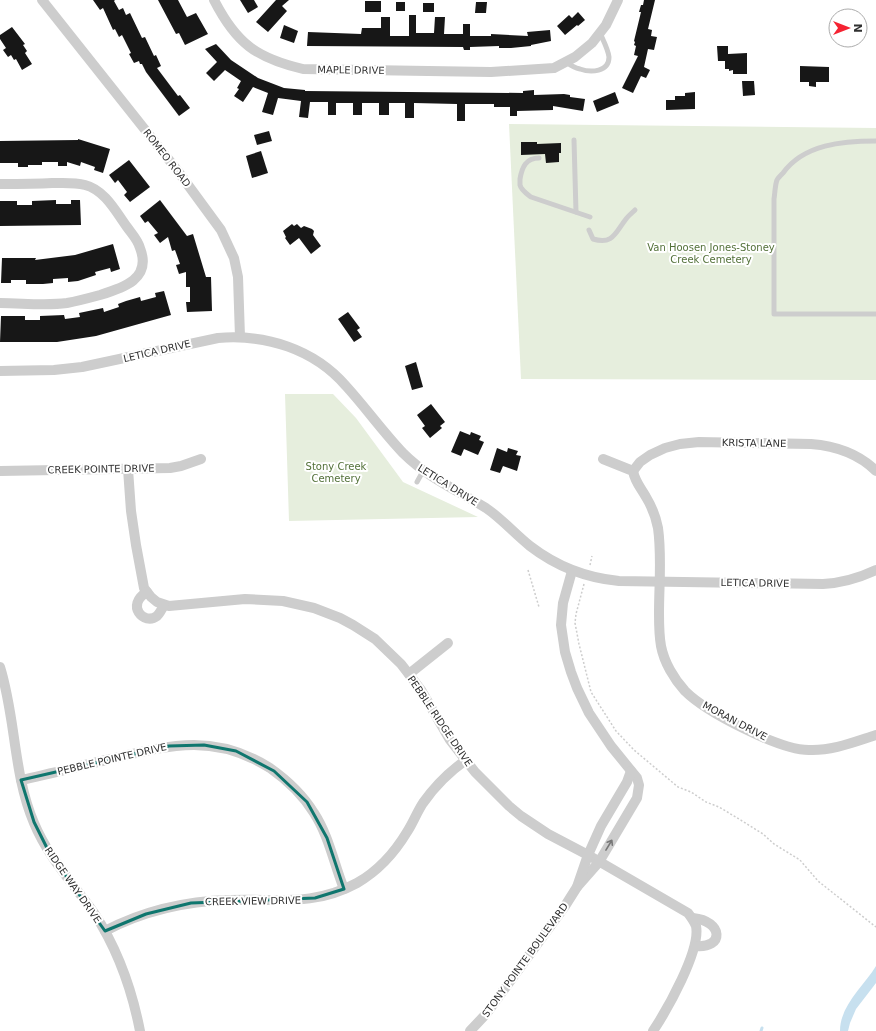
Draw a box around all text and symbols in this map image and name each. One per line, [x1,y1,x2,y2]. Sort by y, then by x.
north arrow [828,8,868,48]
text: N [851,23,864,33]
street label: MAPLE DRIVE [317,64,385,76]
street label: ROMEO ROAD [141,127,193,189]
park label: Van Hoosen Jones-Stoney Creek Cemetery [647,242,775,265]
street label: LETICA DRIVE [122,338,192,364]
street label: KRISTA LANE [722,437,786,449]
park label: Stony Creek Cemetery [306,461,367,484]
street label: LETICA DRIVE [416,462,480,508]
street label: CREEK POINTE DRIVE [47,463,155,475]
street label: LETICA DRIVE [721,577,789,589]
street label: PEBBLE RIDGE DRIVE [406,674,474,768]
street label: MORAN DRIVE [701,699,769,743]
street label: PEBBLE POINTE DRIVE [56,741,168,777]
one-way arrow [606,839,614,851]
street label: RIDGE WAY DRIVE [43,845,103,925]
street label: CREEK VIEW DRIVE [205,895,301,907]
street label: STONY POINTE BOULEVARD [480,901,570,1019]

